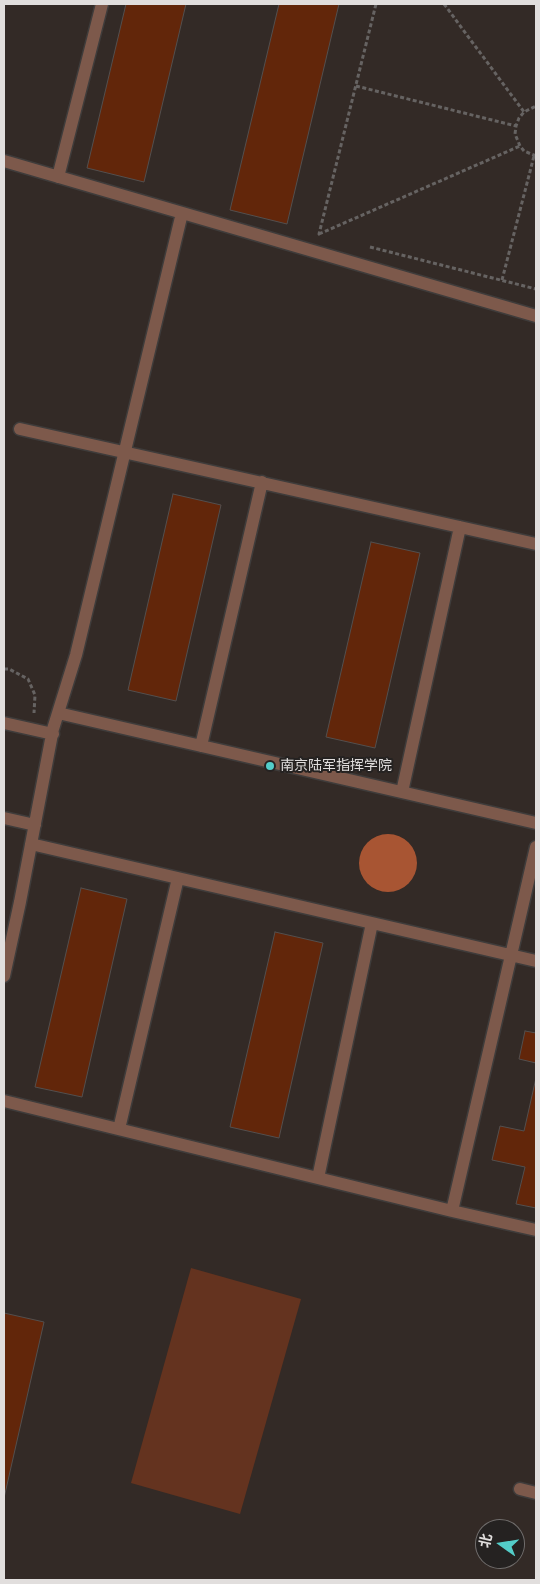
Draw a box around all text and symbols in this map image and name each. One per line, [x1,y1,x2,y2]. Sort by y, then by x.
place label: 南京陆军指挥学院 [280,758,392,774]
marker: 南京陆军指挥学院 [264,760,276,772]
north arrow [475,1519,525,1569]
text: 北 [476,1532,496,1549]

